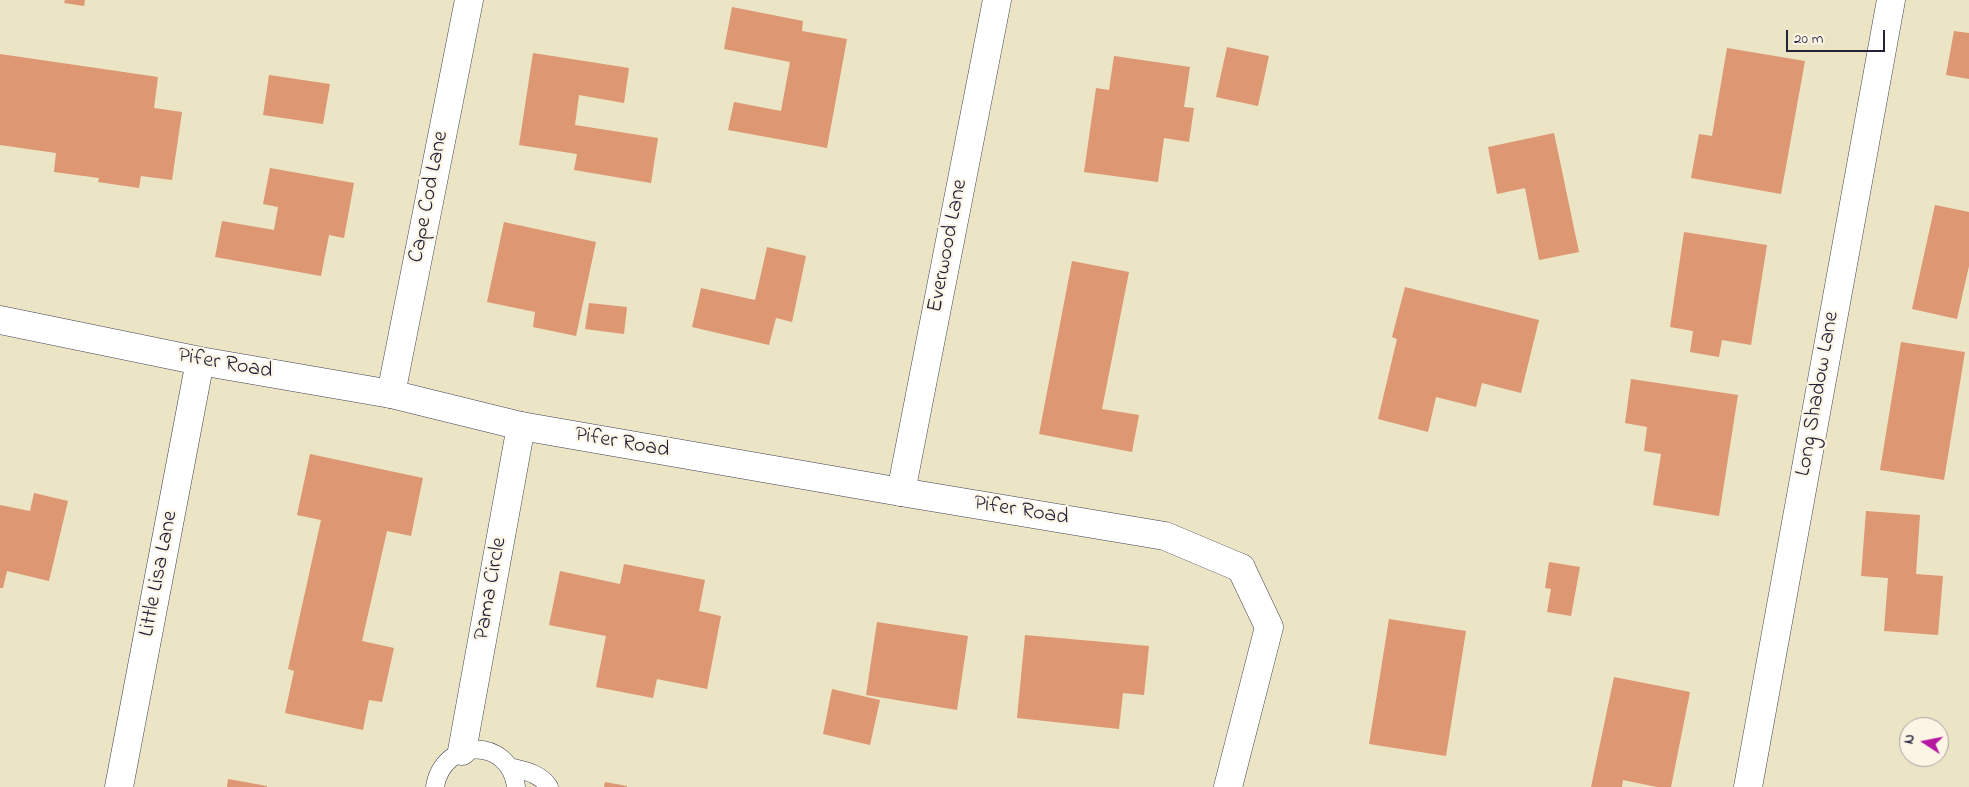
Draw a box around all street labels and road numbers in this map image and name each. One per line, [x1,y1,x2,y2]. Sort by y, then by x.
street label: Cape Cod Lane [404,129,456,265]
street label: Everwood Lane [923,177,975,315]
street label: Long Shadow Lane [1792,310,1846,478]
street label: Pifer Road [176,344,274,386]
street label: Pifer Road [573,423,671,465]
street label: Pifer Road [972,491,1070,533]
street label: Little Lisa Lane [135,509,185,639]
street label: Pama Circle [470,536,514,642]

